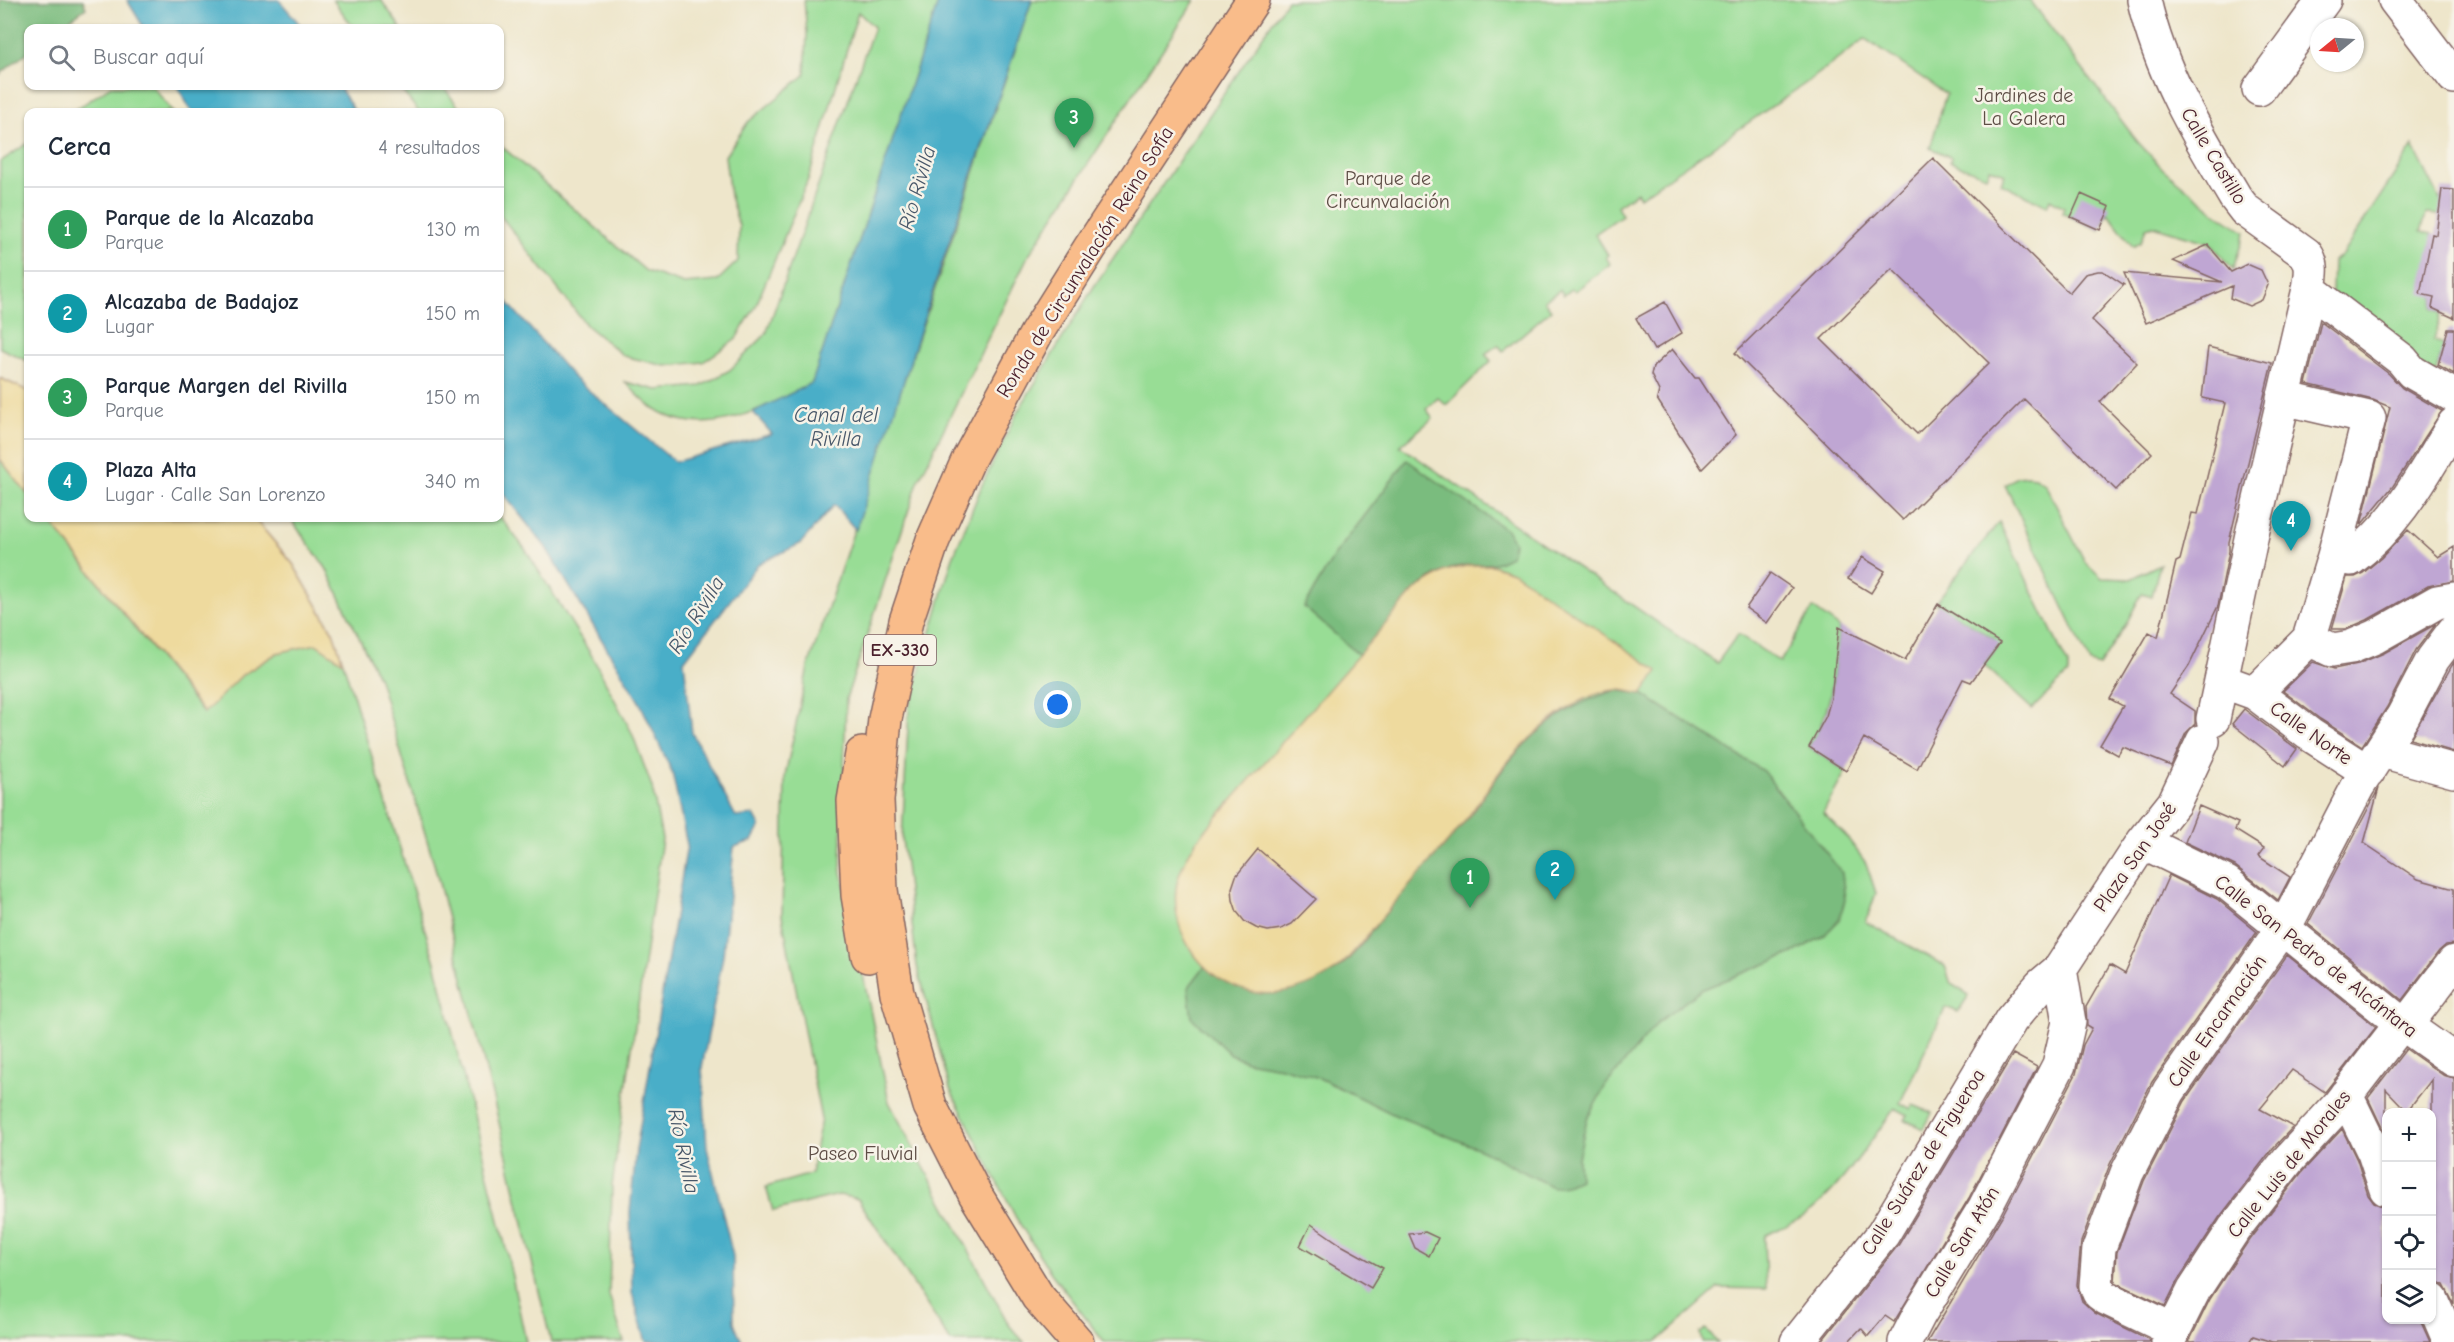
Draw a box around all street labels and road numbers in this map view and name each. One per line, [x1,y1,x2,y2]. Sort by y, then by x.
street label: Calle Castillo [2176,104,2252,208]
street label: Ronda de Circunvalación Reina Sofía [992,122,1178,402]
road number: EX-330 [864,635,936,665]
street label: Calle Norte [2266,696,2356,770]
street label: Plaza San José [2089,798,2181,916]
street label: Calle San Pedro de Alcántara [2210,870,2422,1042]
street label: Calle Encarnación [2163,950,2271,1092]
street label: Calle Suárez de Figueroa [1856,1065,1990,1259]
street label: Calle Luis de Morales [2223,1086,2355,1242]
street label: Calle San Atón [1920,1182,2004,1302]

